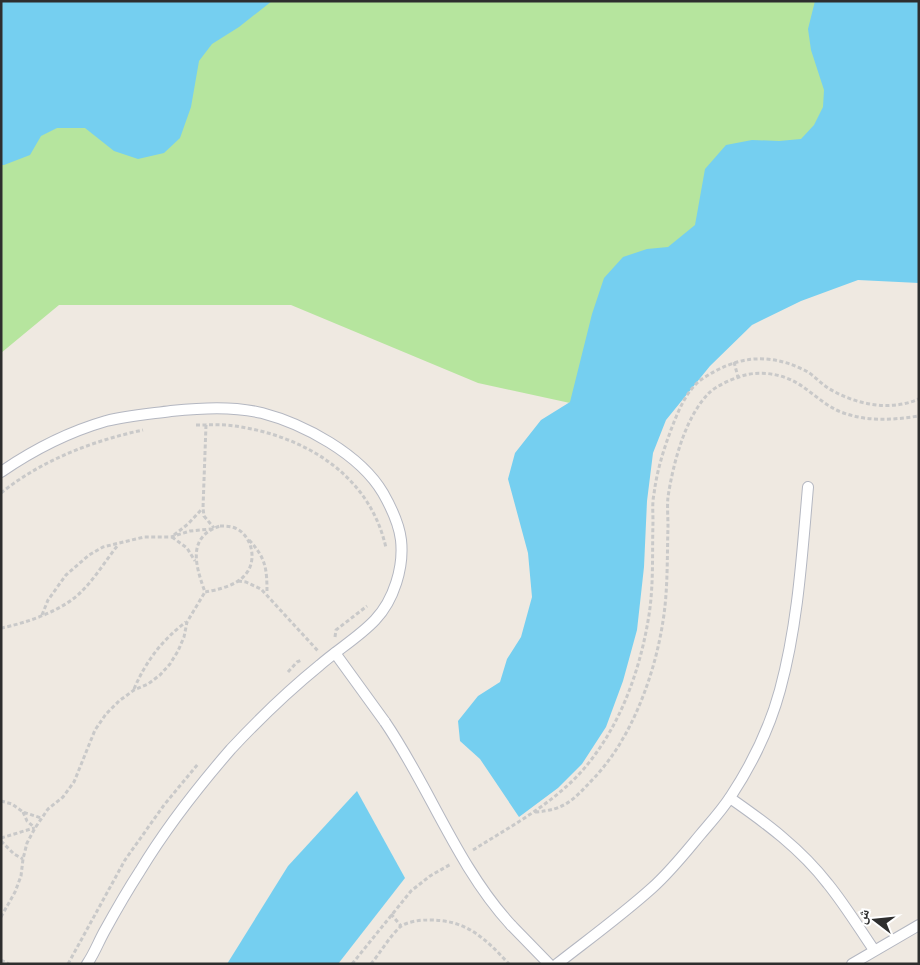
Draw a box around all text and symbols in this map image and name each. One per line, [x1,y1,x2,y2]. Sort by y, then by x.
north arrow [850,895,900,945]
text: ش [852,907,873,926]

